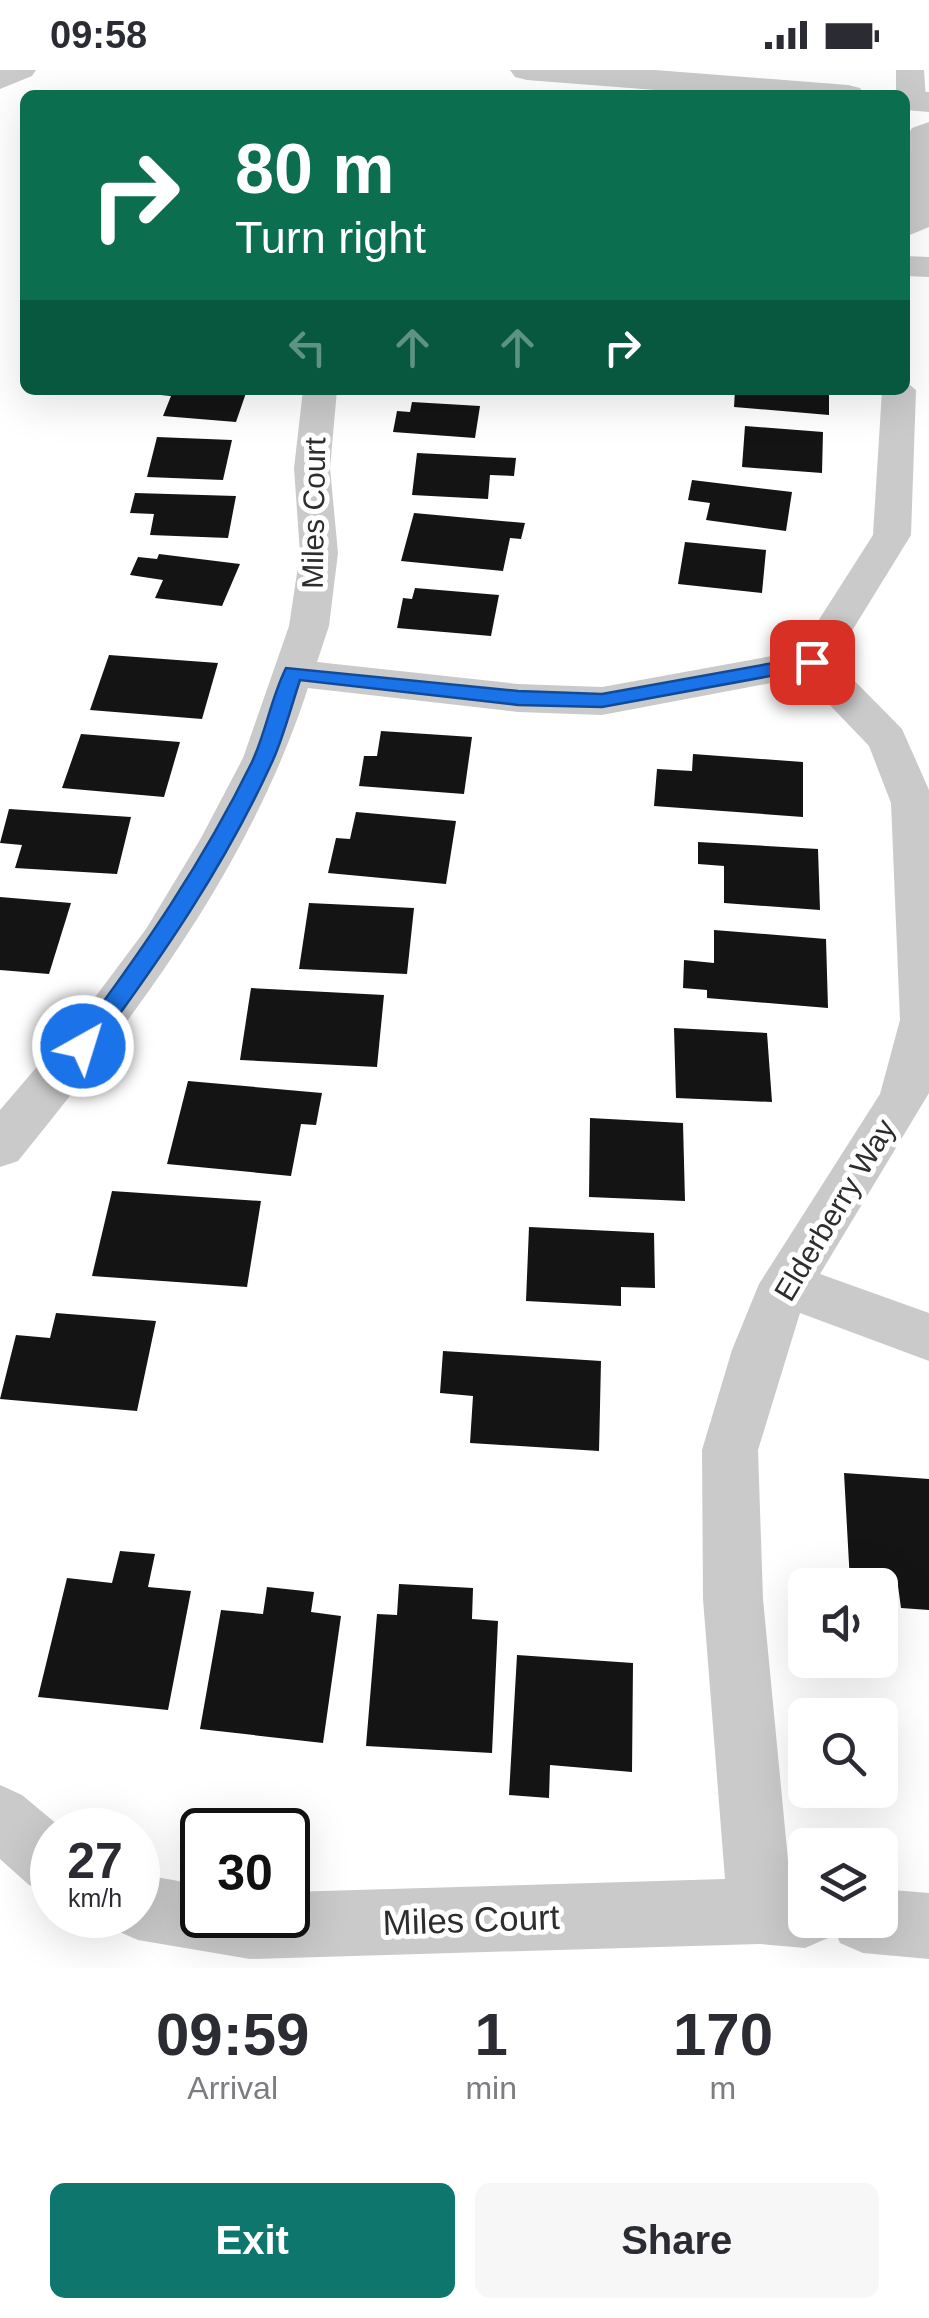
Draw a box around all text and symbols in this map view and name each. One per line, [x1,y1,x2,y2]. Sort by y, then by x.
text: 09:58 [50,14,147,56]
icon: right [70,130,200,260]
text: 80 m [235,130,395,208]
text: Turn right [235,212,426,263]
icon: left [280,320,335,375]
icon: ahead [385,320,440,375]
icon: ahead [490,320,545,375]
icon: right [595,320,650,375]
street label: Miles Court [296,436,331,589]
pin [770,620,855,705]
icon: arrive [785,635,840,690]
position arrow [31,994,135,1098]
street label: Elderberry Way [767,1113,902,1306]
map controls [788,1568,898,1938]
button: sound [788,1568,898,1678]
button: search [788,1698,898,1808]
speed limit sign: 30 [180,1808,310,1938]
button: layers [788,1828,898,1938]
text: 27 [67,1833,123,1889]
text: km/h [68,1884,122,1912]
street label: Miles Court [382,1897,560,1942]
text: 09:59 [156,2001,309,2068]
text: 1 [474,2001,508,2068]
text: 170 [673,2001,773,2068]
text: Arrival [187,2070,278,2106]
text: min [465,2070,517,2106]
text: m [710,2070,736,2106]
button: Exit [50,2183,455,2298]
button: Share [475,2183,879,2298]

